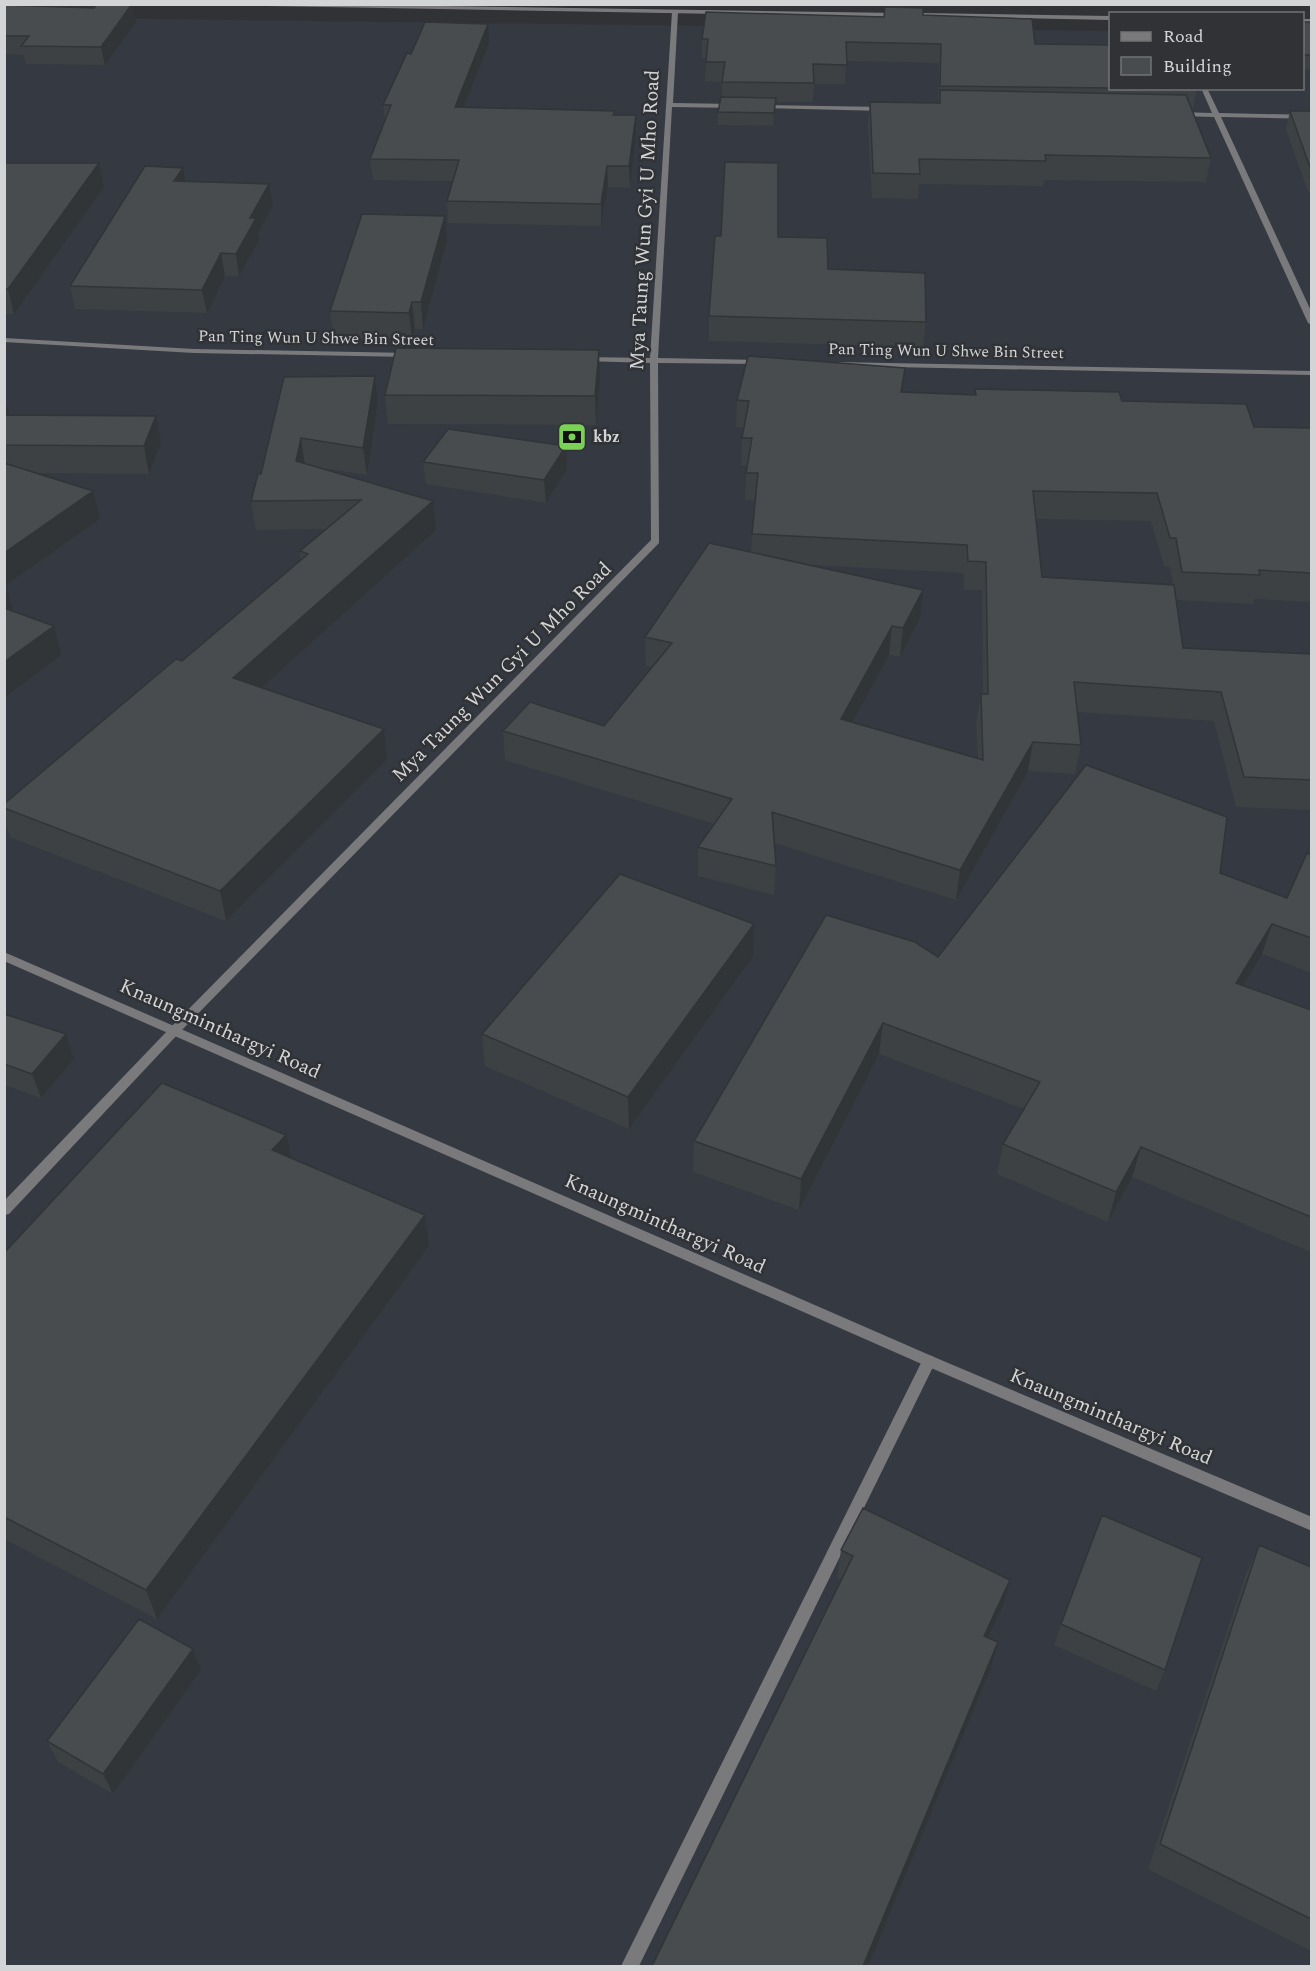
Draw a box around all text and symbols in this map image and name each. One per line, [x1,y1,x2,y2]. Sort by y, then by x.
legend [1109,12,1304,90]
text: Road [1163,23,1204,50]
text: Building [1163,53,1232,80]
street label: Mya Taung Wun Gyi U Mho Road [622,69,668,371]
street label: Pan Ting Wun U Shwe Bin Street [198,324,434,352]
street label: Pan Ting Wun U Shwe Bin Street [828,337,1064,365]
bank icon: kbz [556,421,588,453]
place label: kbz [593,425,620,449]
street label: Mya Taung Wun Gyi U Mho Road [385,555,619,789]
street label: Knaungminthargyi Road [115,971,325,1087]
street label: Knaungminthargyi Road [560,1166,770,1282]
street label: Knaungminthargyi Road [1005,1361,1217,1473]

